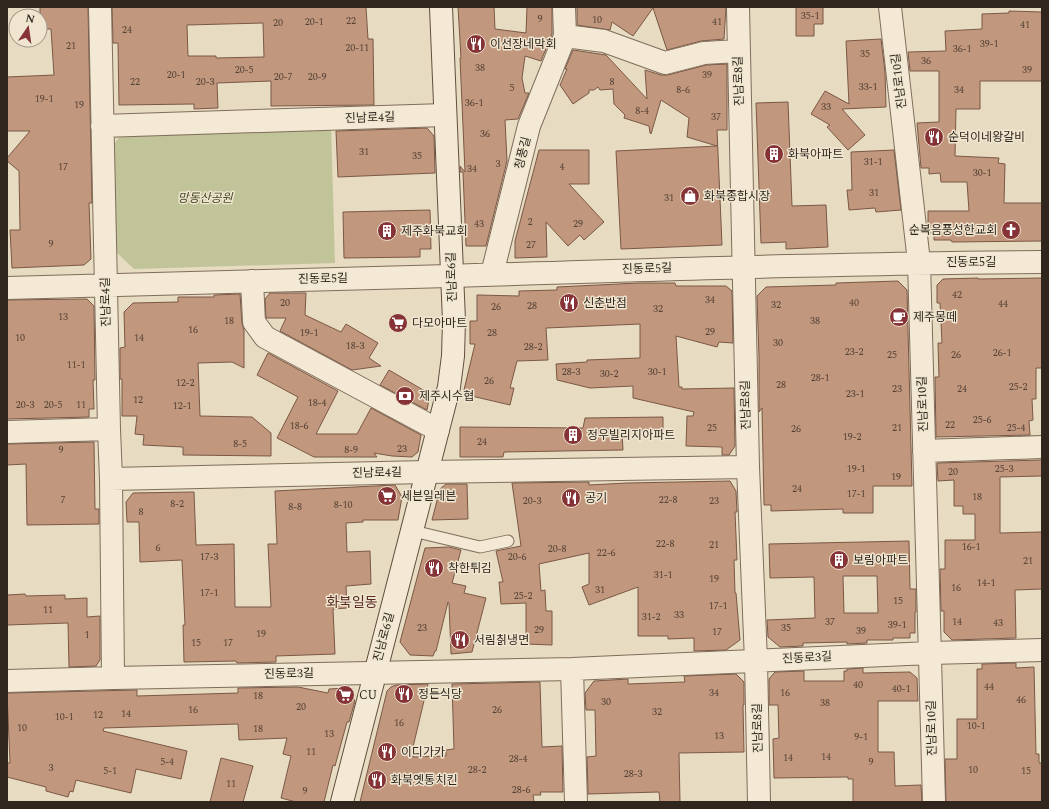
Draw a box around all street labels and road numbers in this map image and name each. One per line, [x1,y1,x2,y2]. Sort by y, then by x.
street label: 진남로10길 [886,52,912,110]
street label: 진남로8길 [729,56,749,106]
street label: 진남로4길 [345,108,395,128]
street label: 청풍길 [510,135,536,171]
street label: 진남로6길 [442,252,462,302]
street label: 진동로5길 [946,253,996,272]
street label: 진동로5길 [622,259,672,279]
street label: 진동로5길 [298,269,348,289]
street label: 진남로4길 [96,277,116,327]
street label: 진남로10길 [913,376,933,432]
street label: 진남로8길 [736,380,756,430]
street label: 진남로4길 [352,463,402,483]
street label: 진남로6길 [368,610,400,664]
street label: 진동로3길 [781,647,833,669]
street label: 진동로3길 [264,664,314,684]
street label: 진남로10길 [922,700,942,756]
street label: 진남로8길 [748,703,768,753]

